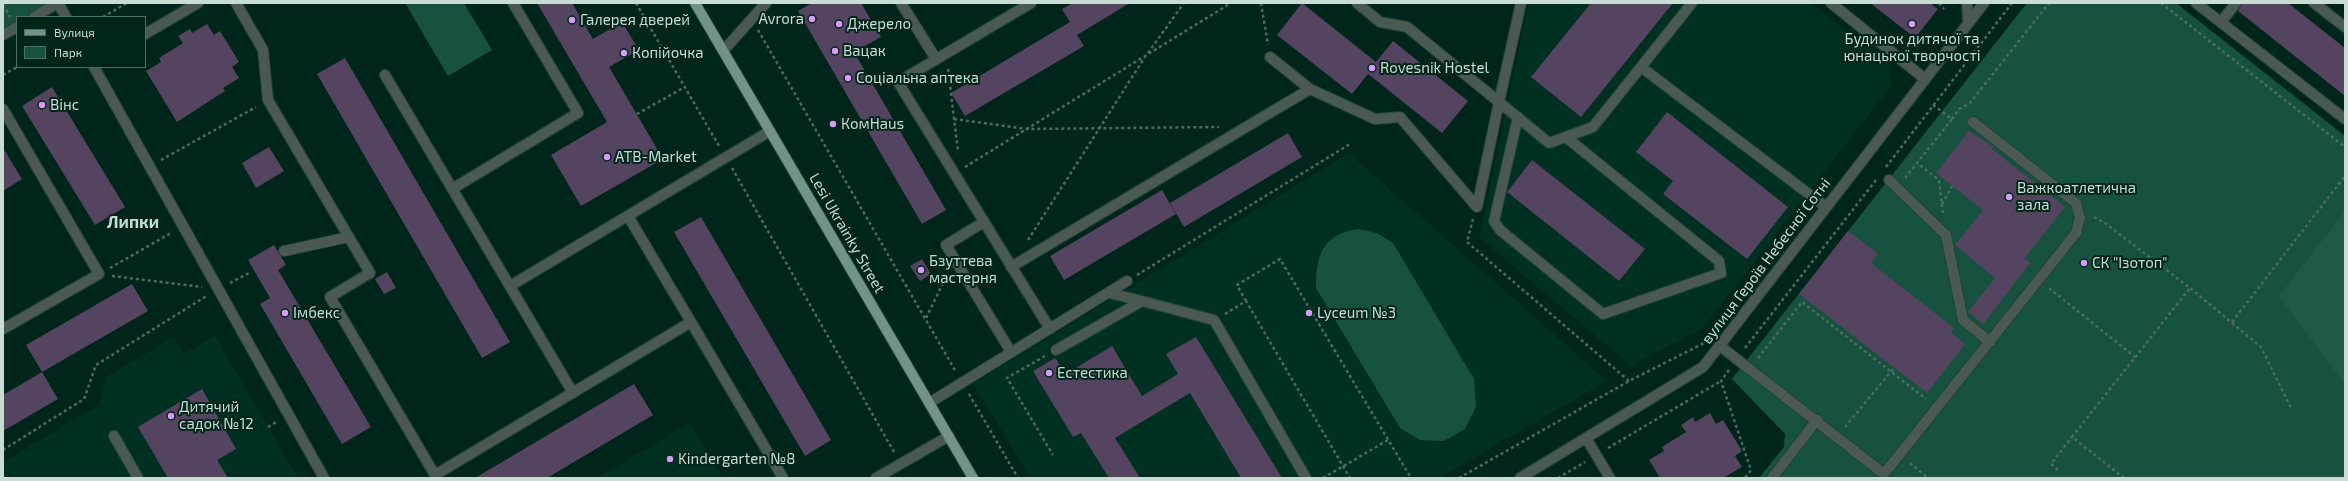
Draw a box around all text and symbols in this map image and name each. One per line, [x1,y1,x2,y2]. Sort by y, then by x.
place label: Avrora [758,10,804,28]
place label: Галерея дверей [580,11,690,29]
marker: Avrora [807,14,817,24]
marker: Галерея дверей [567,15,577,25]
place label: Джерело [847,15,911,33]
legend [16,16,146,68]
marker: Джерело [834,19,844,29]
marker: Будинок дитячої та юнацької творчості [1907,19,1917,29]
text: Вулиця [54,25,95,39]
place label: Будинок дитячої та юнацької творчості [1843,30,1981,65]
place label: Вацак [843,42,886,60]
place label: Копійочка [632,44,704,62]
text: Парк [54,45,82,59]
marker: Вацак [830,46,840,56]
marker: Копійочка [619,48,629,58]
place label: Rovesnik Hostel [1380,59,1489,77]
marker: Rovesnik Hostel [1367,63,1377,73]
place label: Соціальна аптека [856,69,979,87]
marker: Соціальна аптека [843,73,853,83]
place label: Вінс [50,96,79,114]
marker: Вінс [37,100,47,110]
place label: КомHaus [841,115,904,133]
marker: КомHaus [828,119,838,129]
place label: ATB-Market [615,148,697,166]
marker: ATB-Market [602,152,612,162]
street label: Lesi Ukrainky Street [805,170,889,296]
street label: вулиця Героїв Небесної Сотні [1698,175,1834,347]
place label: Важкоатлетична зала [2017,179,2136,214]
marker: Важкоатлетична зала [2004,192,2014,202]
district label: Липки [107,212,159,232]
place label: Бзуттева мастерня [929,252,997,287]
place label: СК "Ізотоп" [2092,254,2168,272]
marker: СК "Ізотоп" [2079,258,2089,268]
marker: Бзуттева мастерня [916,265,926,275]
place label: Імбекс [293,304,340,322]
place label: Lyceum №3 [1317,304,1396,322]
marker: Імбекс [280,308,290,318]
marker: Lyceum №3 [1304,308,1314,318]
place label: Естестика [1057,364,1128,382]
marker: Естестика [1044,368,1054,378]
place label: Дитячий садок №12 [179,398,254,433]
marker: Дитячий садок №12 [166,411,176,421]
place label: Kindergarten №8 [678,450,795,468]
marker: Kindergarten №8 [665,454,675,464]

